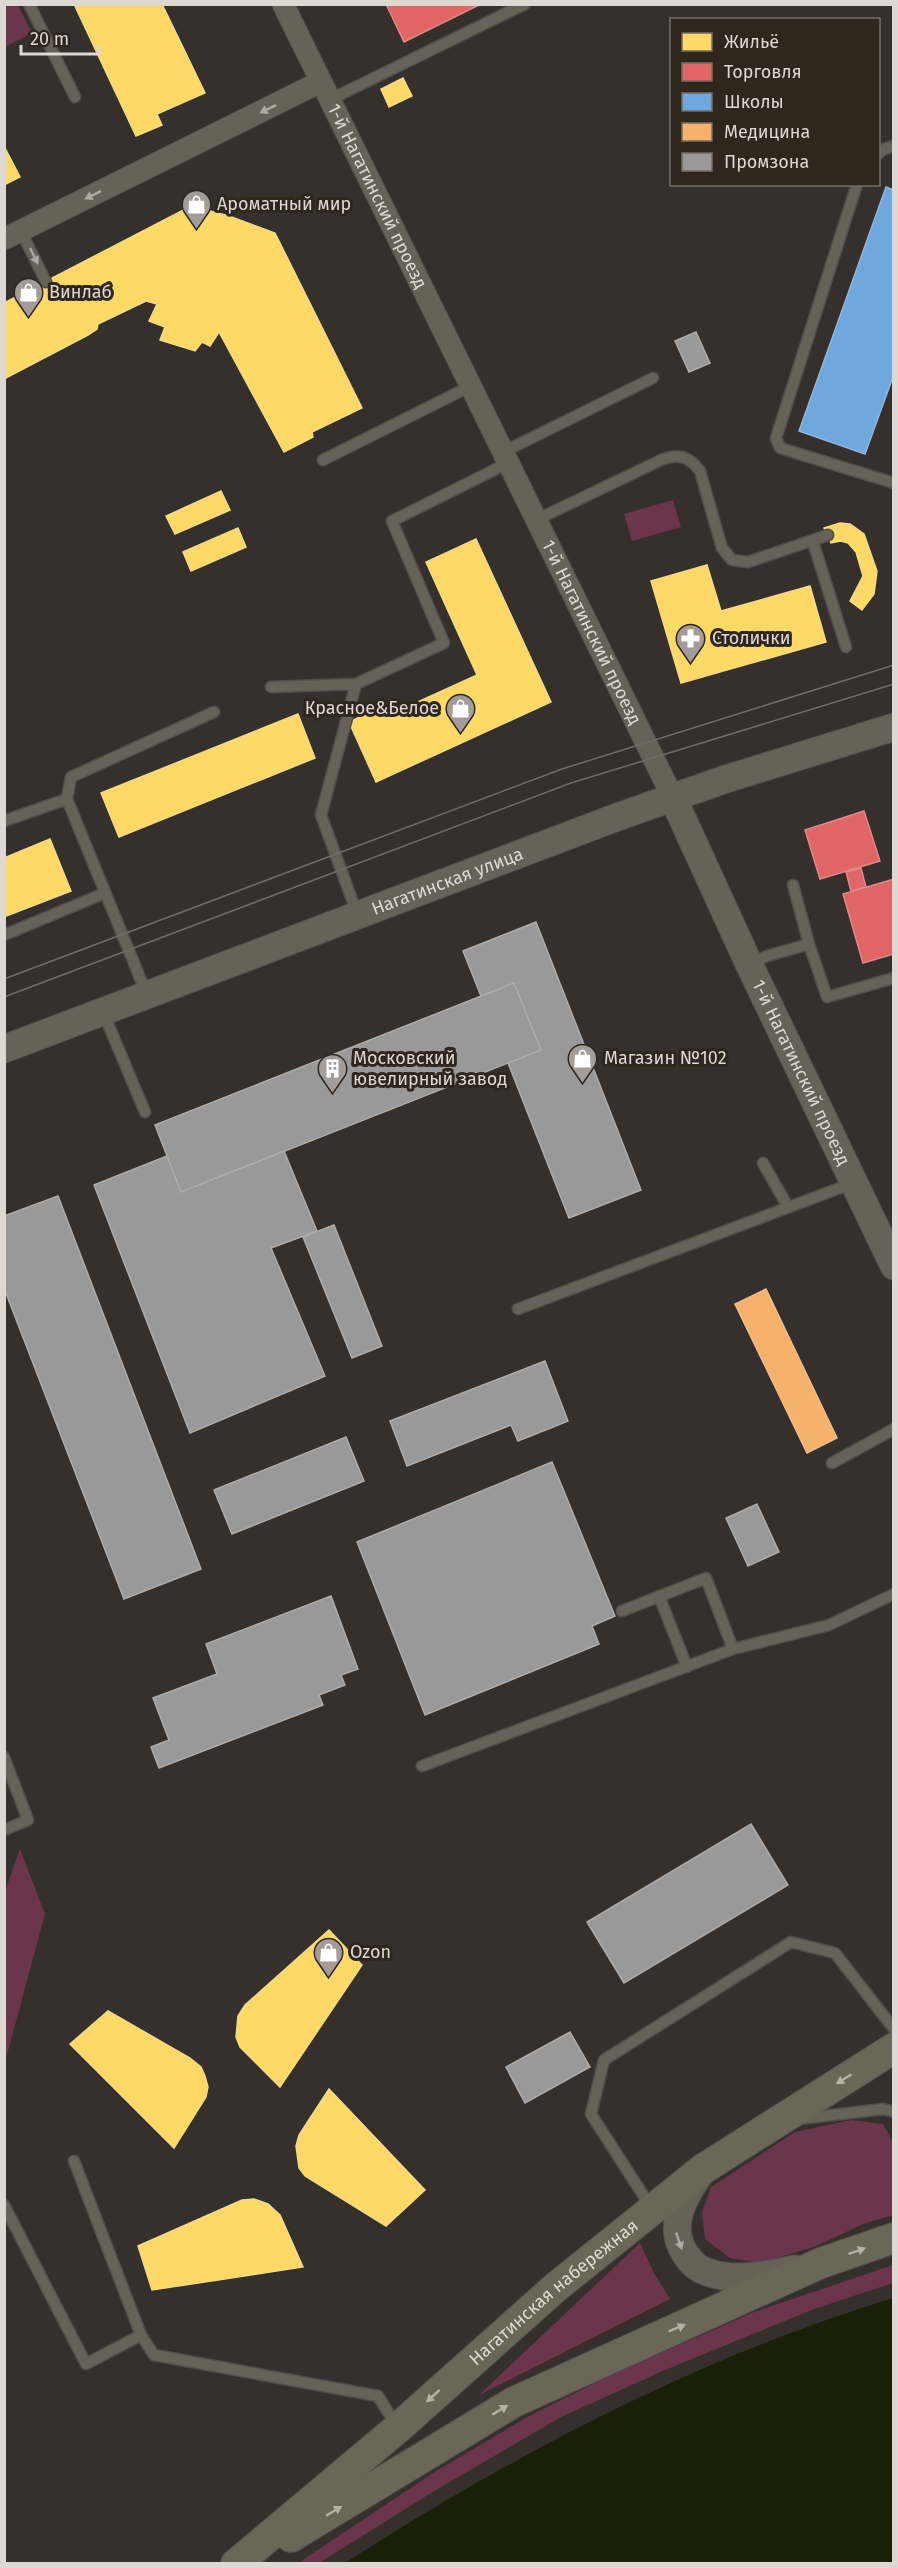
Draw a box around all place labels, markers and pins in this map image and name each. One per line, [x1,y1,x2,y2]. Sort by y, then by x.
shop icon: Ароматный мир [180,188,212,230]
place label: Ароматный мир [217,193,351,215]
shop icon: Винлаб [12,276,44,318]
place label: Винлаб [49,281,112,303]
pharmacy icon: Столички [675,622,707,664]
place label: Столички [712,627,790,649]
shop icon: Красное&Белое [444,692,476,734]
place label: Красное&Белое [305,697,439,719]
shop icon: Магазин №102 [567,1042,599,1084]
place label: Московский ювелирный завод [353,1047,507,1090]
place label: Магазин №102 [604,1047,727,1069]
building icon: Московский ювелирный завод [316,1052,348,1094]
shop icon: Ozon [313,1936,345,1978]
place label: Ozon [350,1941,391,1963]

